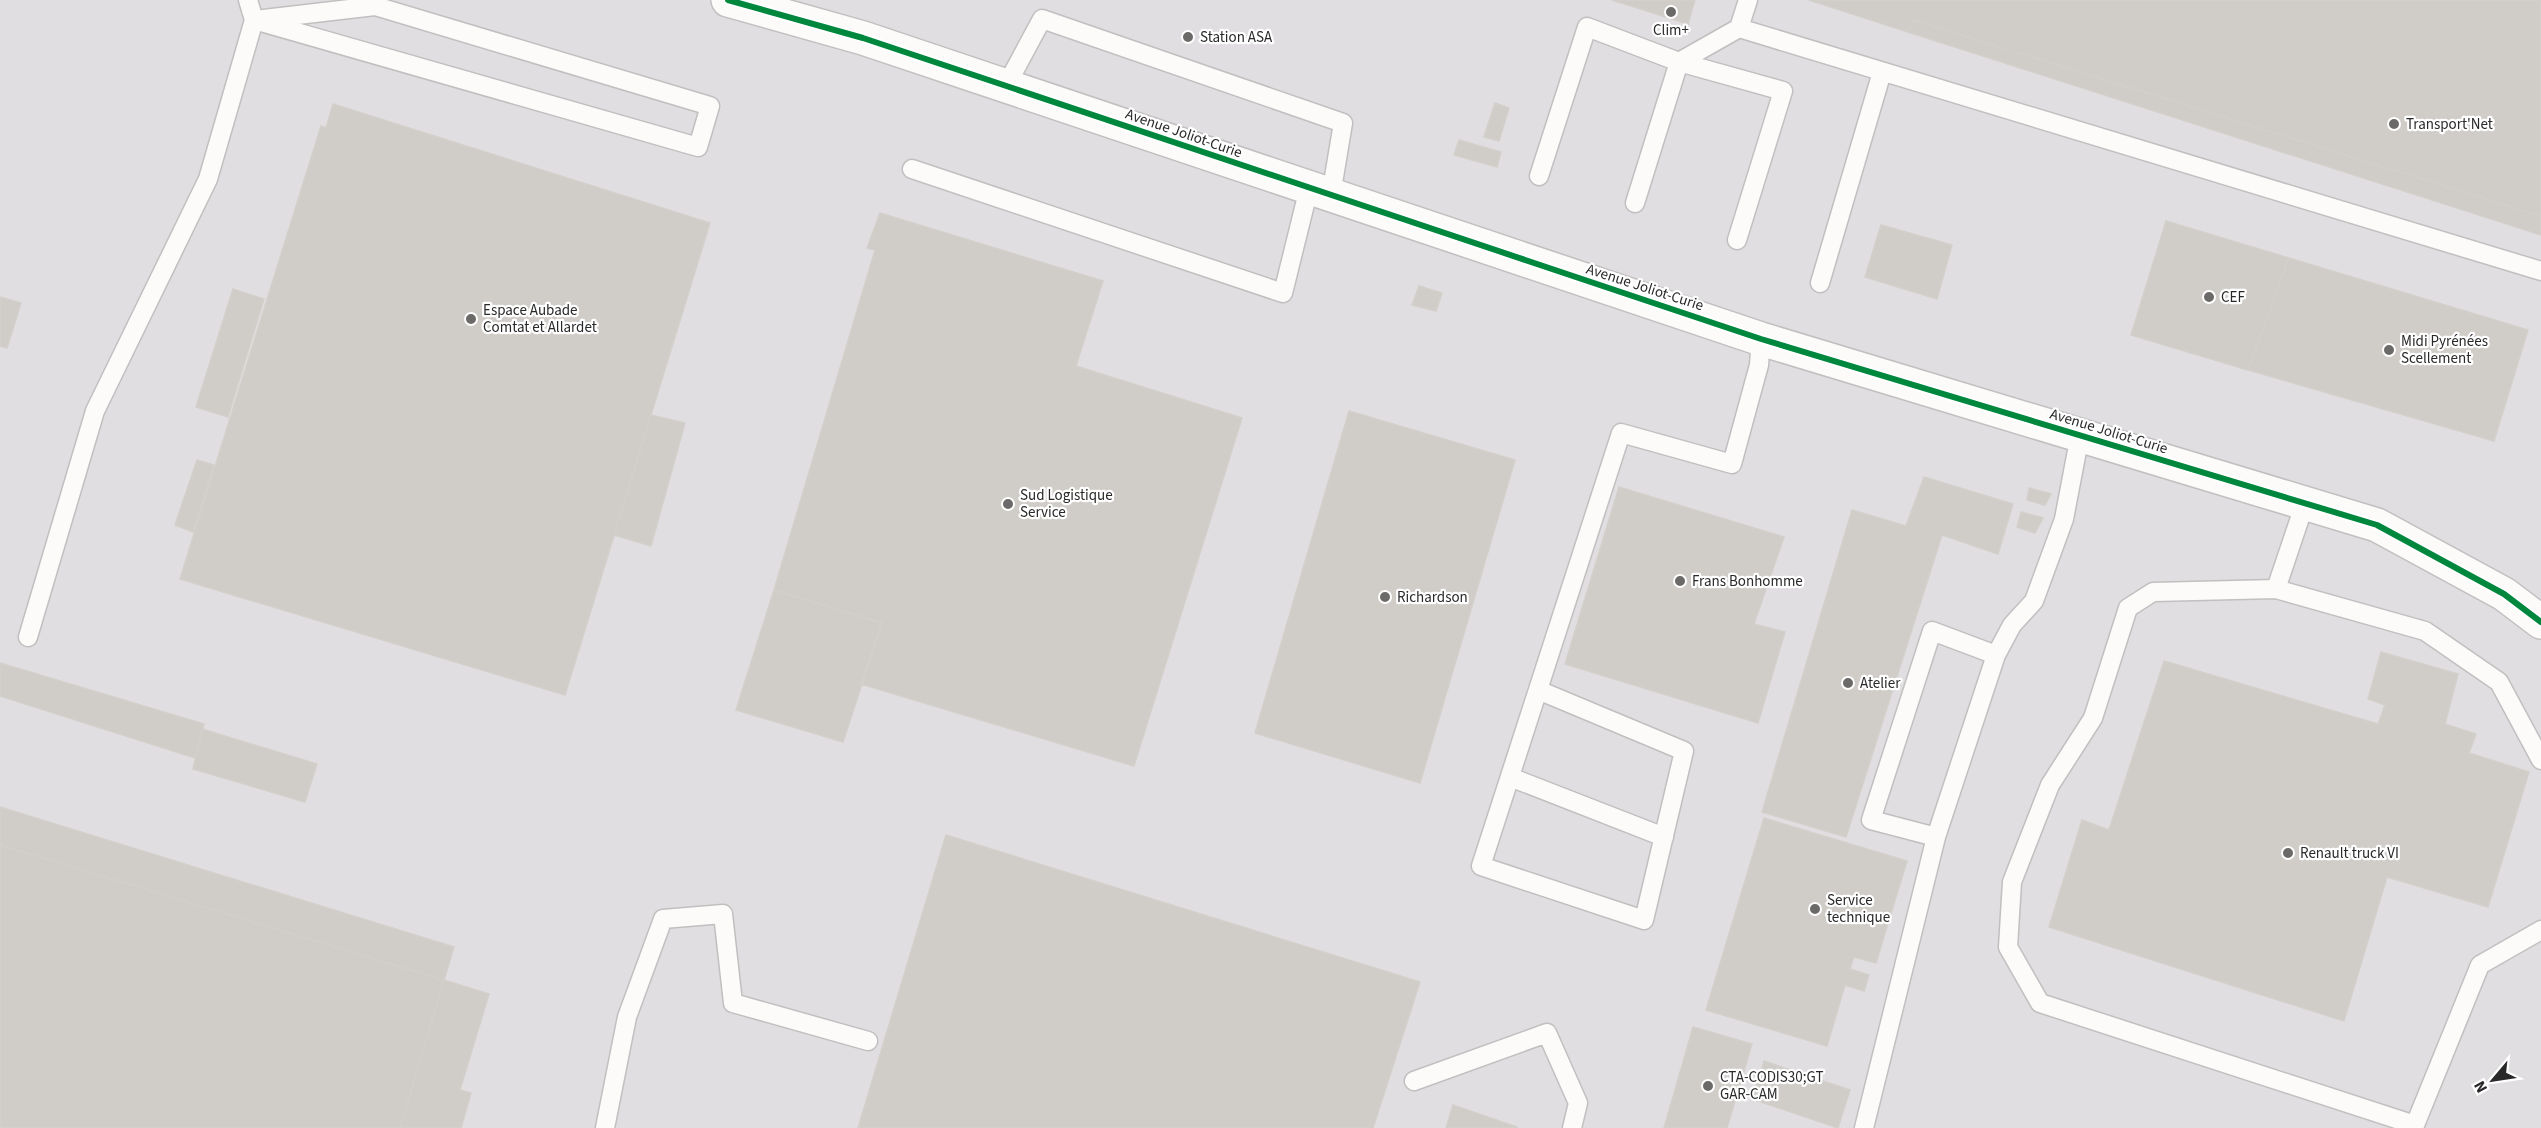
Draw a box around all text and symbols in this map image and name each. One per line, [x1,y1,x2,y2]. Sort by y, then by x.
marker: Clim+ [1664,5,1678,19]
place label: Clim+ [1653,20,1689,41]
place label: Station ASA [1200,27,1273,48]
marker: Station ASA [1181,30,1195,44]
street label: Avenue Joliot-Curie [1123,104,1245,163]
place label: Transport'Net [2406,114,2493,135]
marker: Transport'Net [2387,117,2401,131]
street label: Avenue Joliot-Curie [1583,259,1706,316]
place label: CEF [2221,287,2245,308]
marker: CEF [2202,290,2216,304]
place label: Espace Aubade Comtat et Allardet [483,300,597,338]
marker: Espace Aubade Comtat et Allardet [464,312,478,326]
place label: Midi Pyrénées Scellement [2401,331,2488,369]
marker: Midi Pyrénées Scellement [2382,343,2396,357]
street label: Avenue Joliot-Curie [2047,404,2170,459]
place label: Sud Logistique Service [1020,485,1113,523]
marker: Sud Logistique Service [1001,497,1015,511]
place label: Frans Bonhomme [1692,571,1803,592]
marker: Frans Bonhomme [1673,574,1687,588]
place label: Richardson [1397,587,1468,608]
marker: Richardson [1378,590,1392,604]
place label: Atelier [1860,673,1901,694]
marker: Atelier [1841,676,1855,690]
place label: Renault truck VI [2300,843,2399,864]
marker: Renault truck VI [2281,846,2295,860]
place label: Service technique [1827,890,1890,928]
marker: Service technique [1808,902,1822,916]
north arrow [2463,1050,2523,1110]
place label: CTA-CODIS30;GT GAR-CAM [1720,1067,1823,1105]
text: N [2469,1077,2493,1097]
marker: CTA-CODIS30;GT GAR-CAM [1701,1079,1715,1093]

